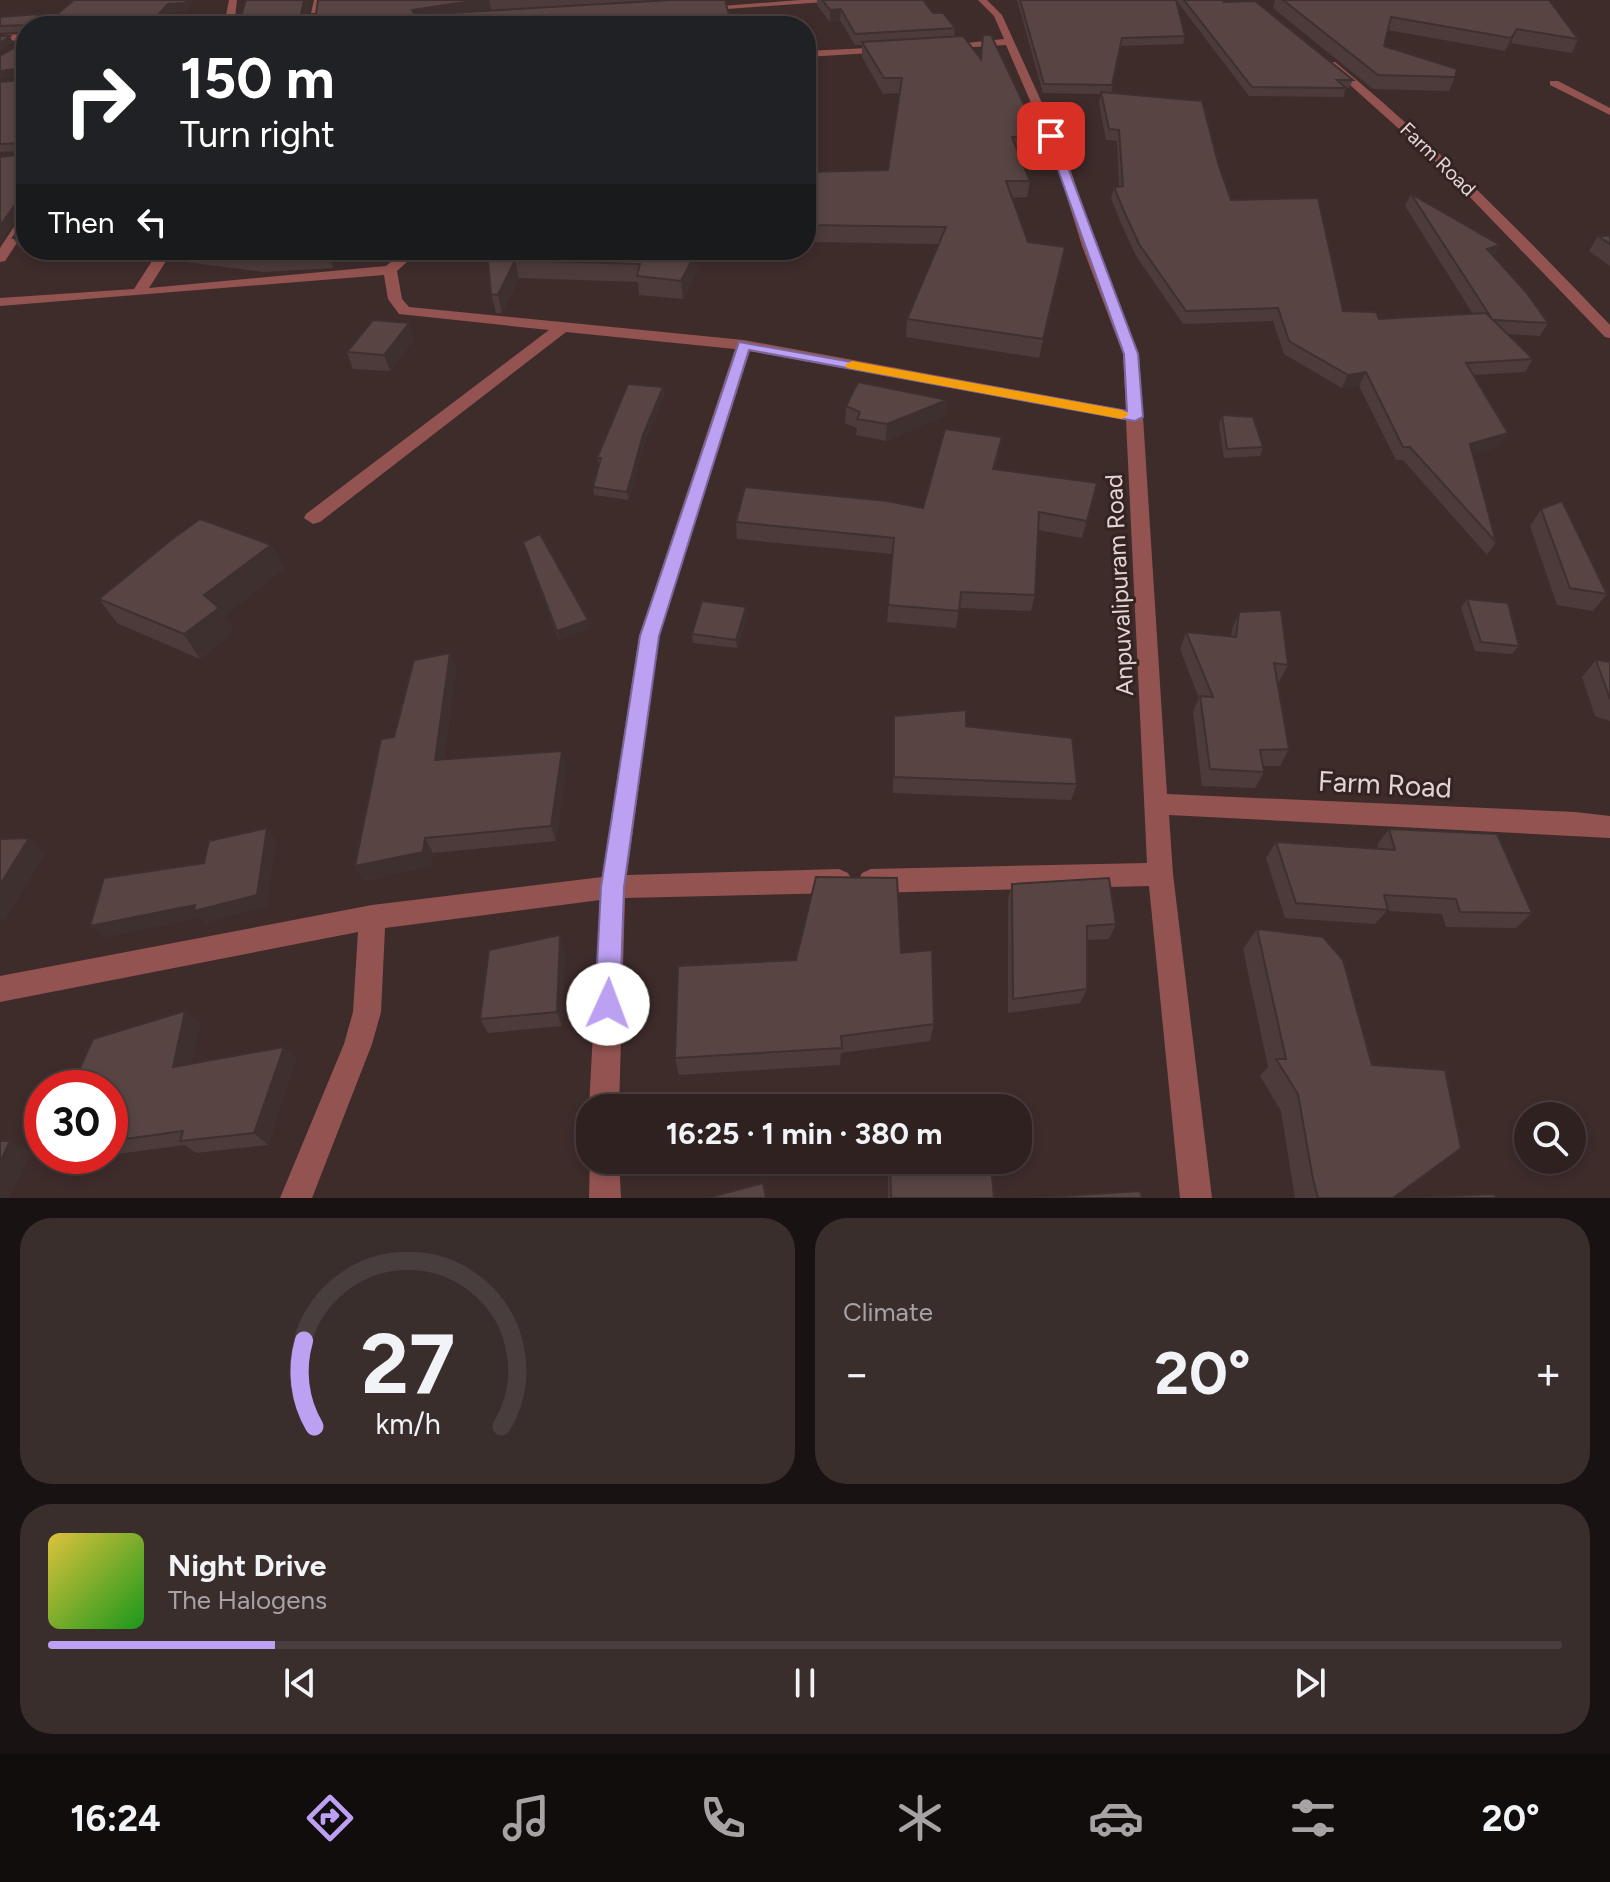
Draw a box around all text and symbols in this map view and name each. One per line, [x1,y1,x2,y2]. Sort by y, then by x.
text: 150 m [180,45,335,112]
icon: right [48,48,152,152]
pin [1017,102,1085,170]
text: Turn right [180,113,335,156]
icon: arrive [1029,114,1073,158]
street label: Farm Road [1395,117,1481,201]
icon: left [130,200,174,244]
text: Then [48,204,114,241]
street label: Anpuvalipuram Road [1099,473,1139,697]
street label: Farm Road [1317,764,1453,804]
position arrow [566,962,650,1046]
speed limit sign: 30 [24,1070,128,1174]
map controls [1514,1102,1586,1174]
button: search [1514,1102,1586,1174]
text: 16:25 · 1 min · 380 m [666,1115,942,1152]
text: Climate [843,1296,933,1328]
text: 27 [360,1314,455,1414]
text: 20° [1154,1337,1251,1409]
text: − [843,1347,870,1400]
text: + [1535,1347,1562,1400]
text: km/h [375,1407,440,1441]
text: Night Drive [168,1547,326,1584]
text: The Halogens [168,1584,327,1616]
icon: previous [278,1661,322,1705]
icon: pause [783,1661,827,1705]
icon: next [1288,1661,1332,1705]
icon: directions [302,1790,358,1846]
icon: music [498,1790,554,1846]
icon: phone [695,1790,751,1846]
icon: climate [892,1790,948,1846]
icon: car [1088,1790,1144,1846]
icon: filters [1285,1790,1341,1846]
text: 16:24 [70,1797,161,1840]
text: 20° [1482,1797,1540,1840]

